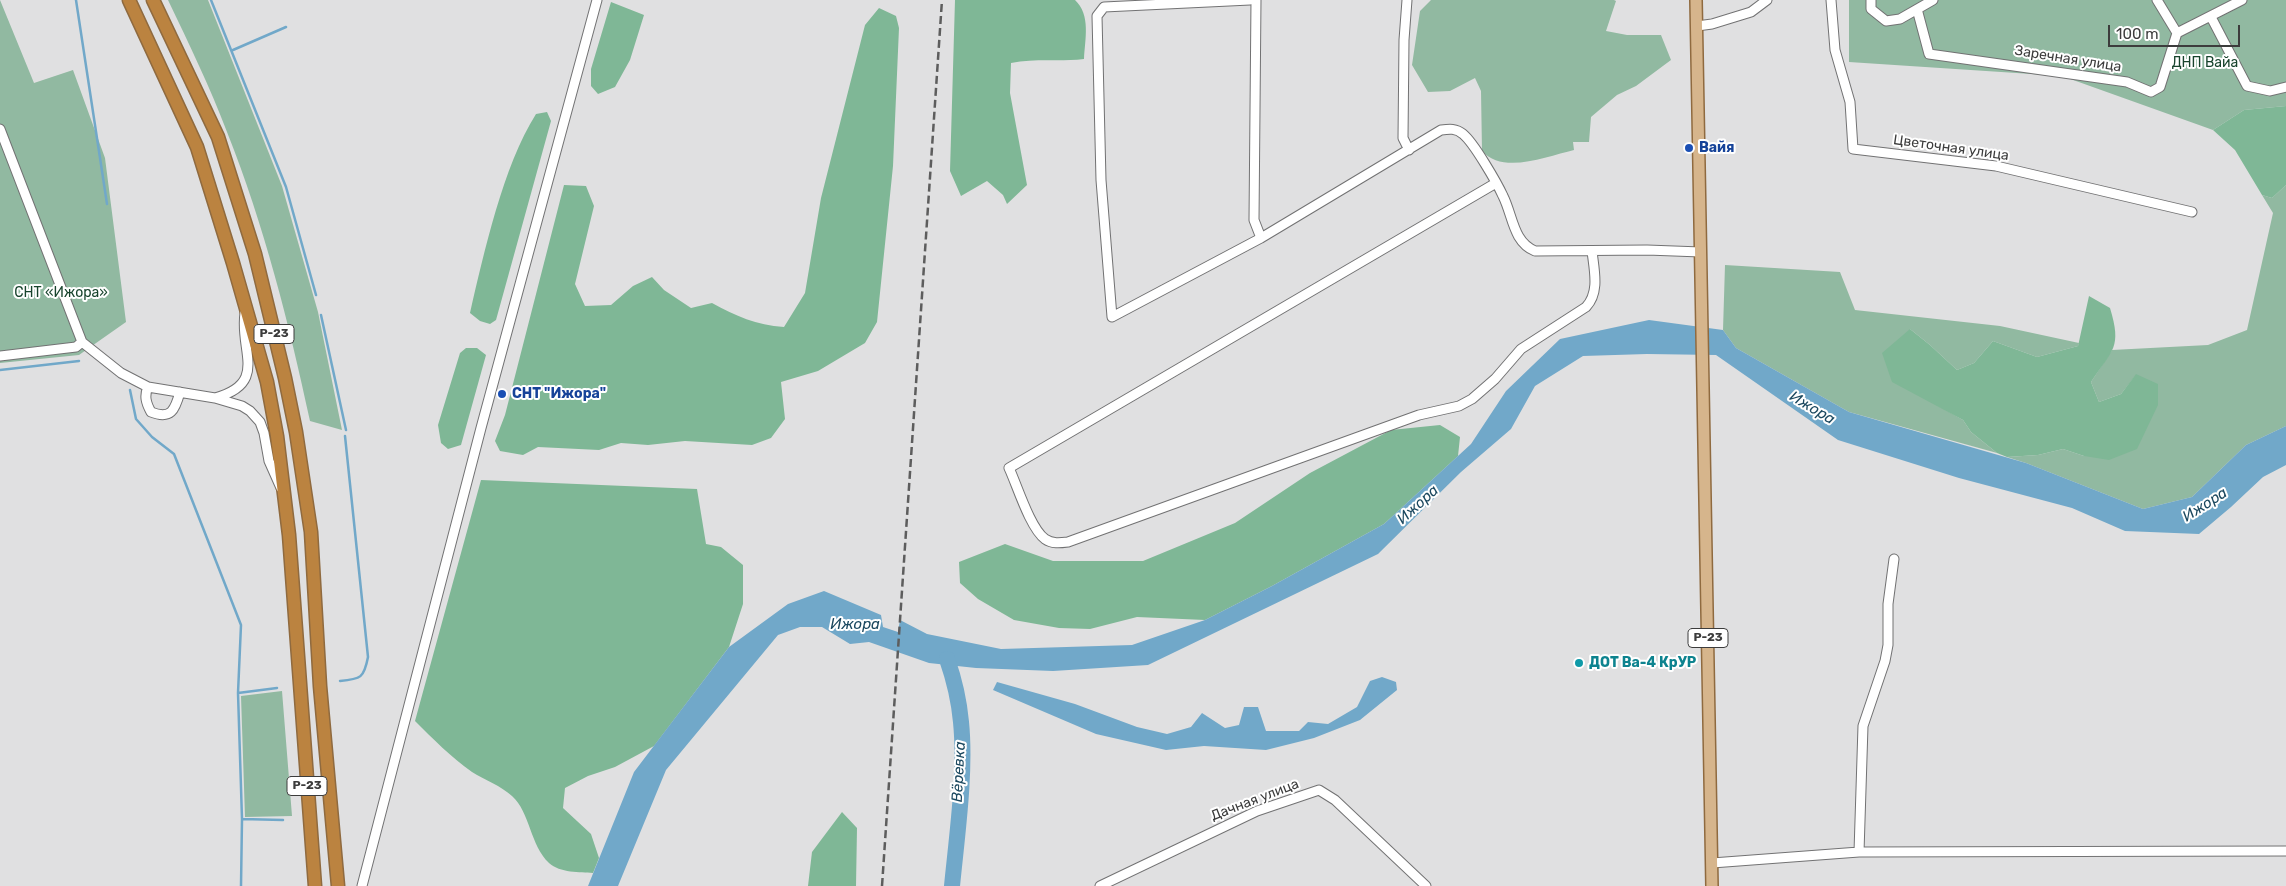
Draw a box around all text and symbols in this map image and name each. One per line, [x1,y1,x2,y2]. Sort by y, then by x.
scale bar [2111,15,2244,47]
text: 100 m [2116,25,2158,43]
street label: Заречная улица [2013,42,2123,76]
park label: ДНП Вайа [2172,55,2238,71]
street label: Цветочная улица [1892,132,2010,164]
place label: Вайя [1699,140,1735,156]
marker: Вайя [1683,142,1695,154]
park label: СНТ «Ижора» [14,285,108,301]
road number: Р-23 [254,324,294,344]
place label: СНТ "Ижора" [512,386,606,402]
marker: СНТ "Ижора" [496,388,508,400]
water label: Ижора [1786,388,1838,428]
water label: Ижора [1394,482,1442,528]
water label: Ижора [2179,484,2231,526]
water label: Ижора [830,616,880,634]
road number: Р-23 [1688,628,1728,648]
place label: ДОТ Ва-4 КрУР [1589,655,1696,671]
marker: ДОТ Ва-4 КрУР [1573,657,1585,669]
water label: Вёревка [948,741,970,803]
road number: Р-23 [287,776,327,796]
street label: Дачная улица [1209,776,1301,824]

